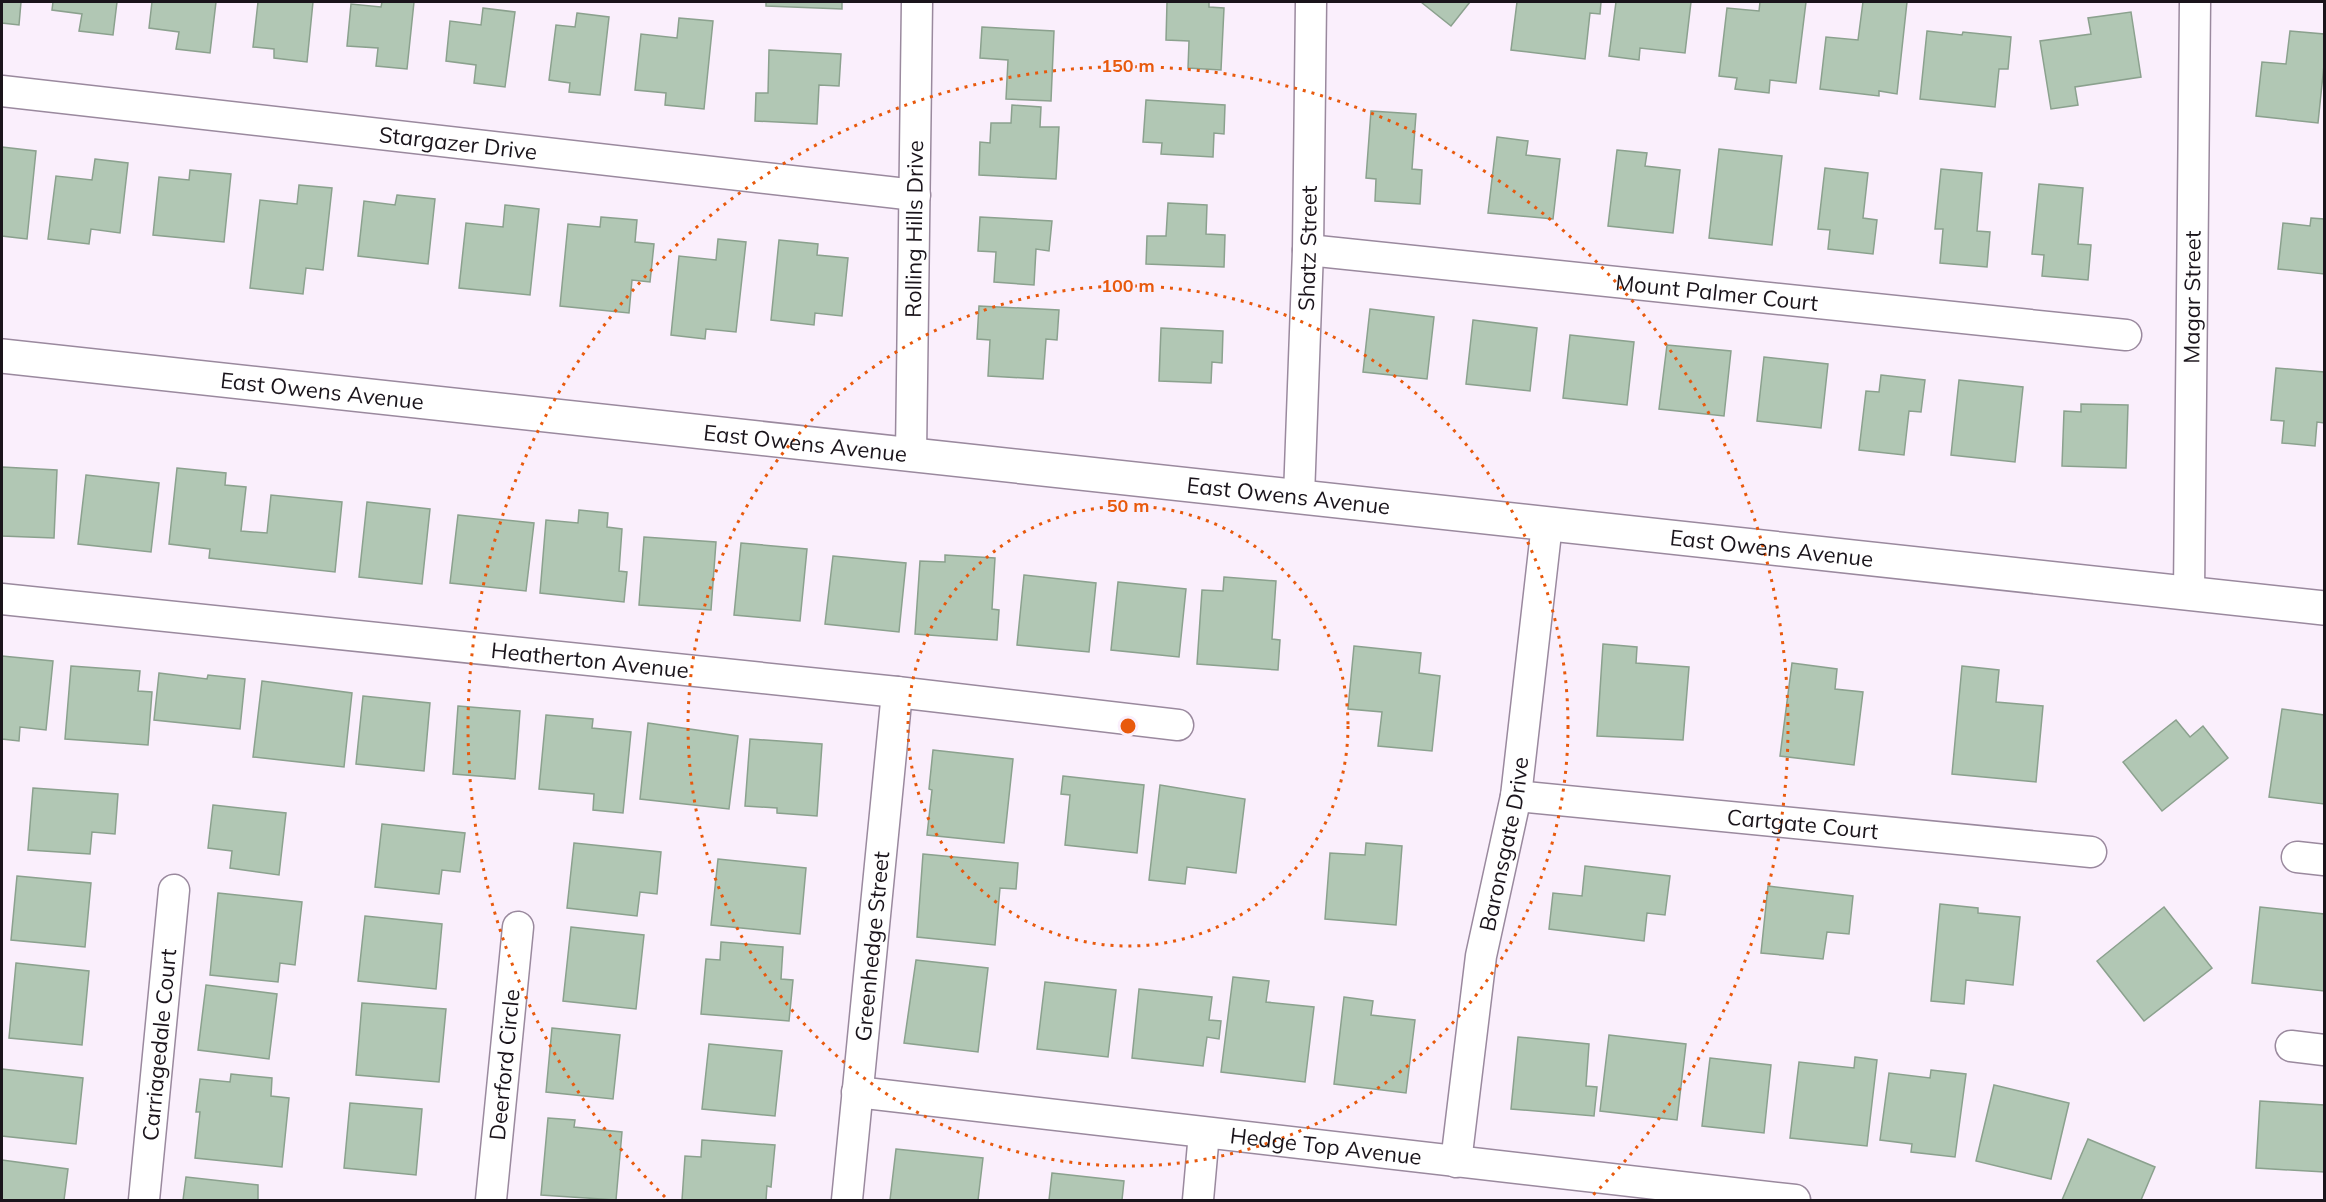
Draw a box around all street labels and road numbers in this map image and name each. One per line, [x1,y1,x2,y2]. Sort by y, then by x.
street label: Stargazer Drive [377,120,539,166]
street label: Rolling Hills Drive [899,140,929,318]
street label: Shatz Street [1292,185,1323,311]
street label: Magar Street [2177,230,2207,364]
street label: Mount Palmer Court [1614,268,1820,317]
street label: East Owens Avenue [219,366,425,416]
street label: East Owens Avenue [702,418,908,468]
street label: East Owens Avenue [1185,471,1392,521]
street label: East Owens Avenue [1668,523,1875,573]
street label: Heatherton Avenue [490,636,690,684]
street label: Baronsgate Drive [1473,755,1534,934]
street label: Cartgate Court [1726,803,1880,845]
street label: Greenhedge Street [849,850,895,1043]
street label: Carriagedale Court [136,947,182,1142]
street label: Deerford Circle [483,988,526,1142]
street label: Hedge Top Avenue [1229,1121,1423,1171]

